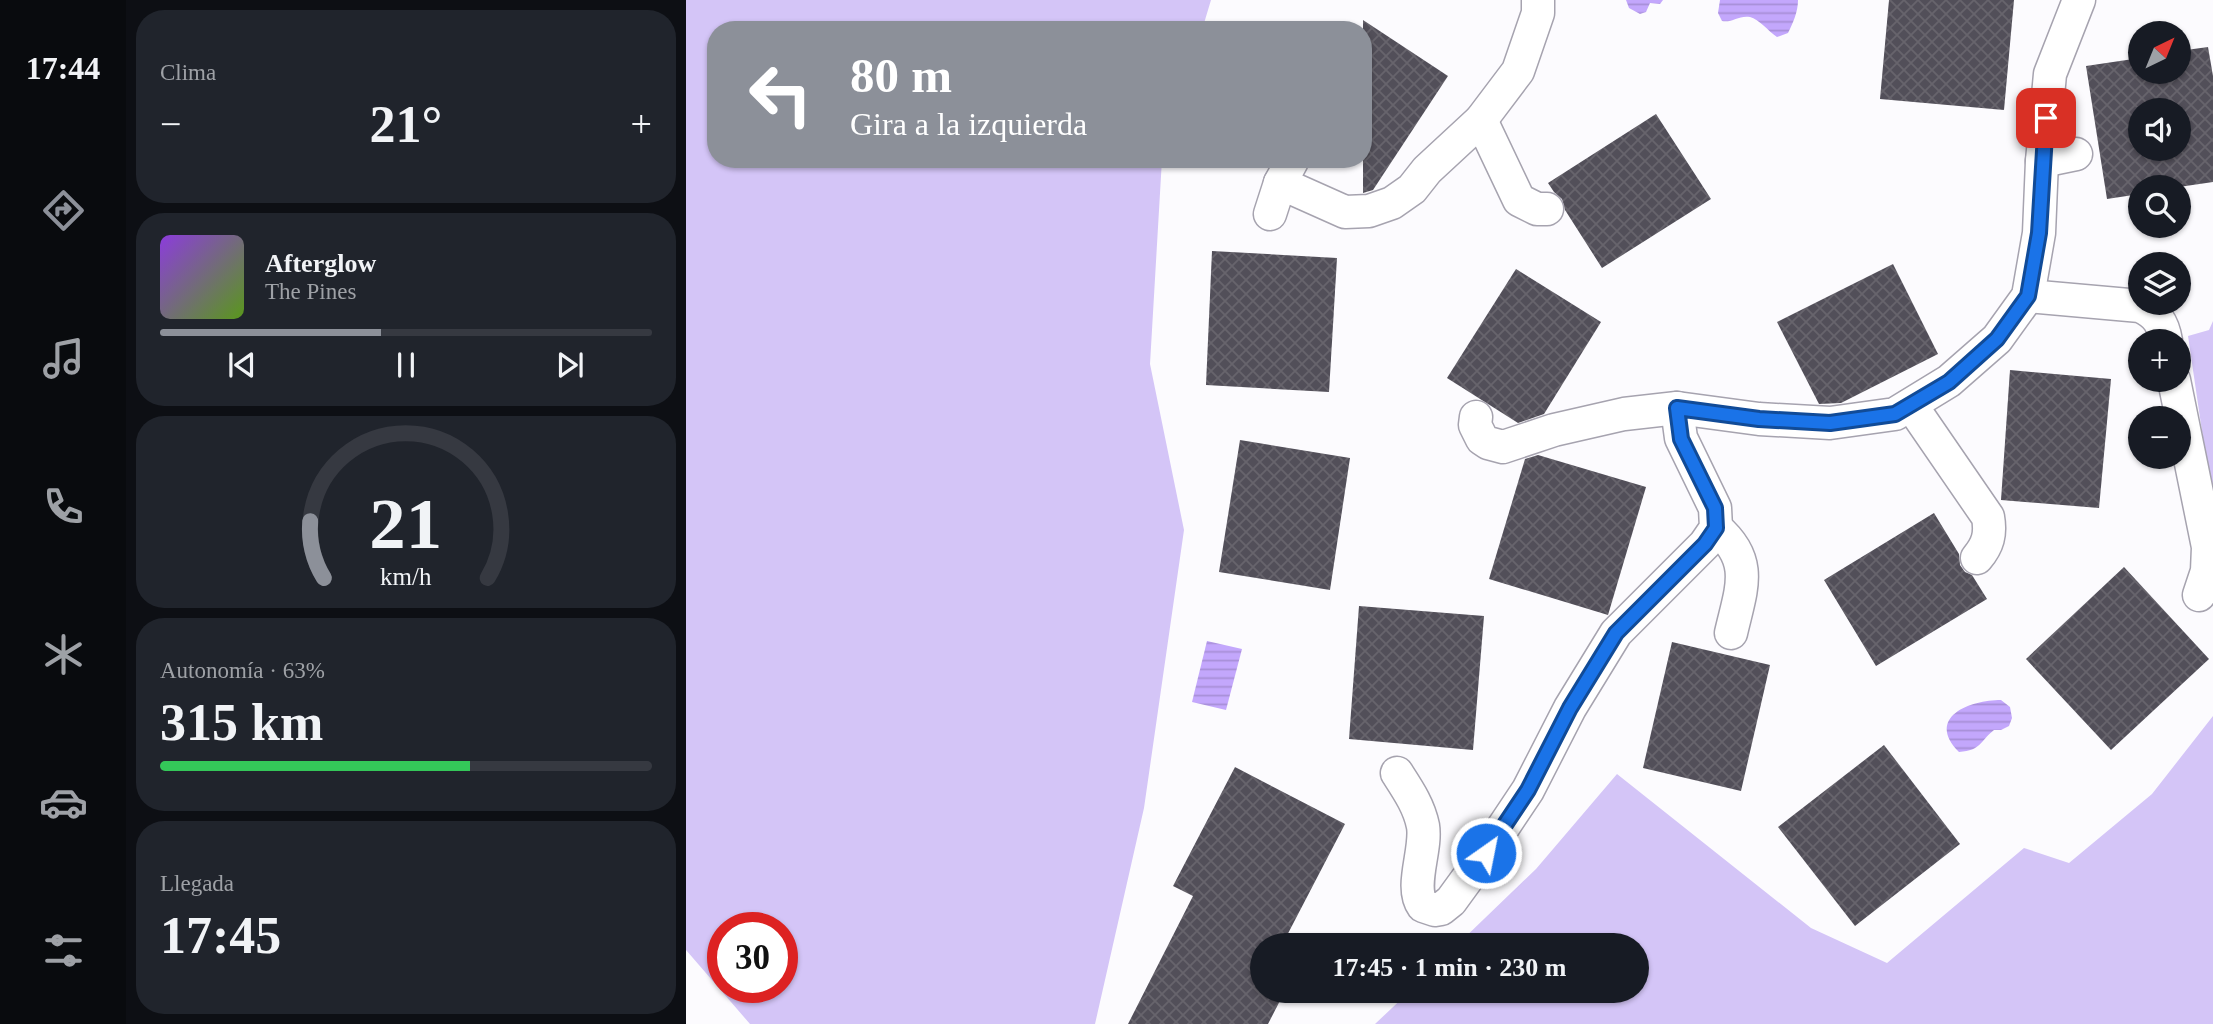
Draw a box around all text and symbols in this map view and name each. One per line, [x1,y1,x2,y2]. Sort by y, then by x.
north arrow [2128,21,2191,84]
map controls [2128,21,2191,469]
text: 80 m [850,48,952,103]
icon: left [735,49,826,140]
text: 17:44 [26,50,100,86]
text: Clima [160,60,216,85]
pin [2016,88,2076,148]
text: 21° [370,96,442,153]
button: sound [2128,98,2191,161]
icon: arrive [2027,99,2065,137]
text: − [160,103,181,145]
text: + [631,103,652,145]
text: Gira a la izquierda [850,106,1087,142]
button: search [2128,175,2191,238]
icon: directions [39,186,88,235]
text: Afterglow [265,249,376,278]
button: layers [2128,252,2191,315]
text: The Pines [265,279,356,304]
button: + [2128,329,2191,392]
icon: music [39,334,88,383]
icon: previous [223,346,261,384]
icon: pause [387,346,425,384]
icon: next [551,346,589,384]
button: − [2128,406,2191,469]
icon: phone [39,482,88,531]
text: 21 [370,483,442,564]
text: km/h [380,563,432,590]
icon: climate [39,630,88,679]
text: Autonomía · 63% [160,658,325,683]
text: 315 km [160,694,323,751]
icon: car [39,778,88,827]
position arrow [1449,816,1523,890]
text: Llegada [160,871,234,896]
text: 17:45 [160,907,281,964]
speed limit sign: 30 [707,912,798,1003]
icon: filters [39,926,88,975]
text: 17:45 · 1 min · 230 m [1333,953,1567,982]

